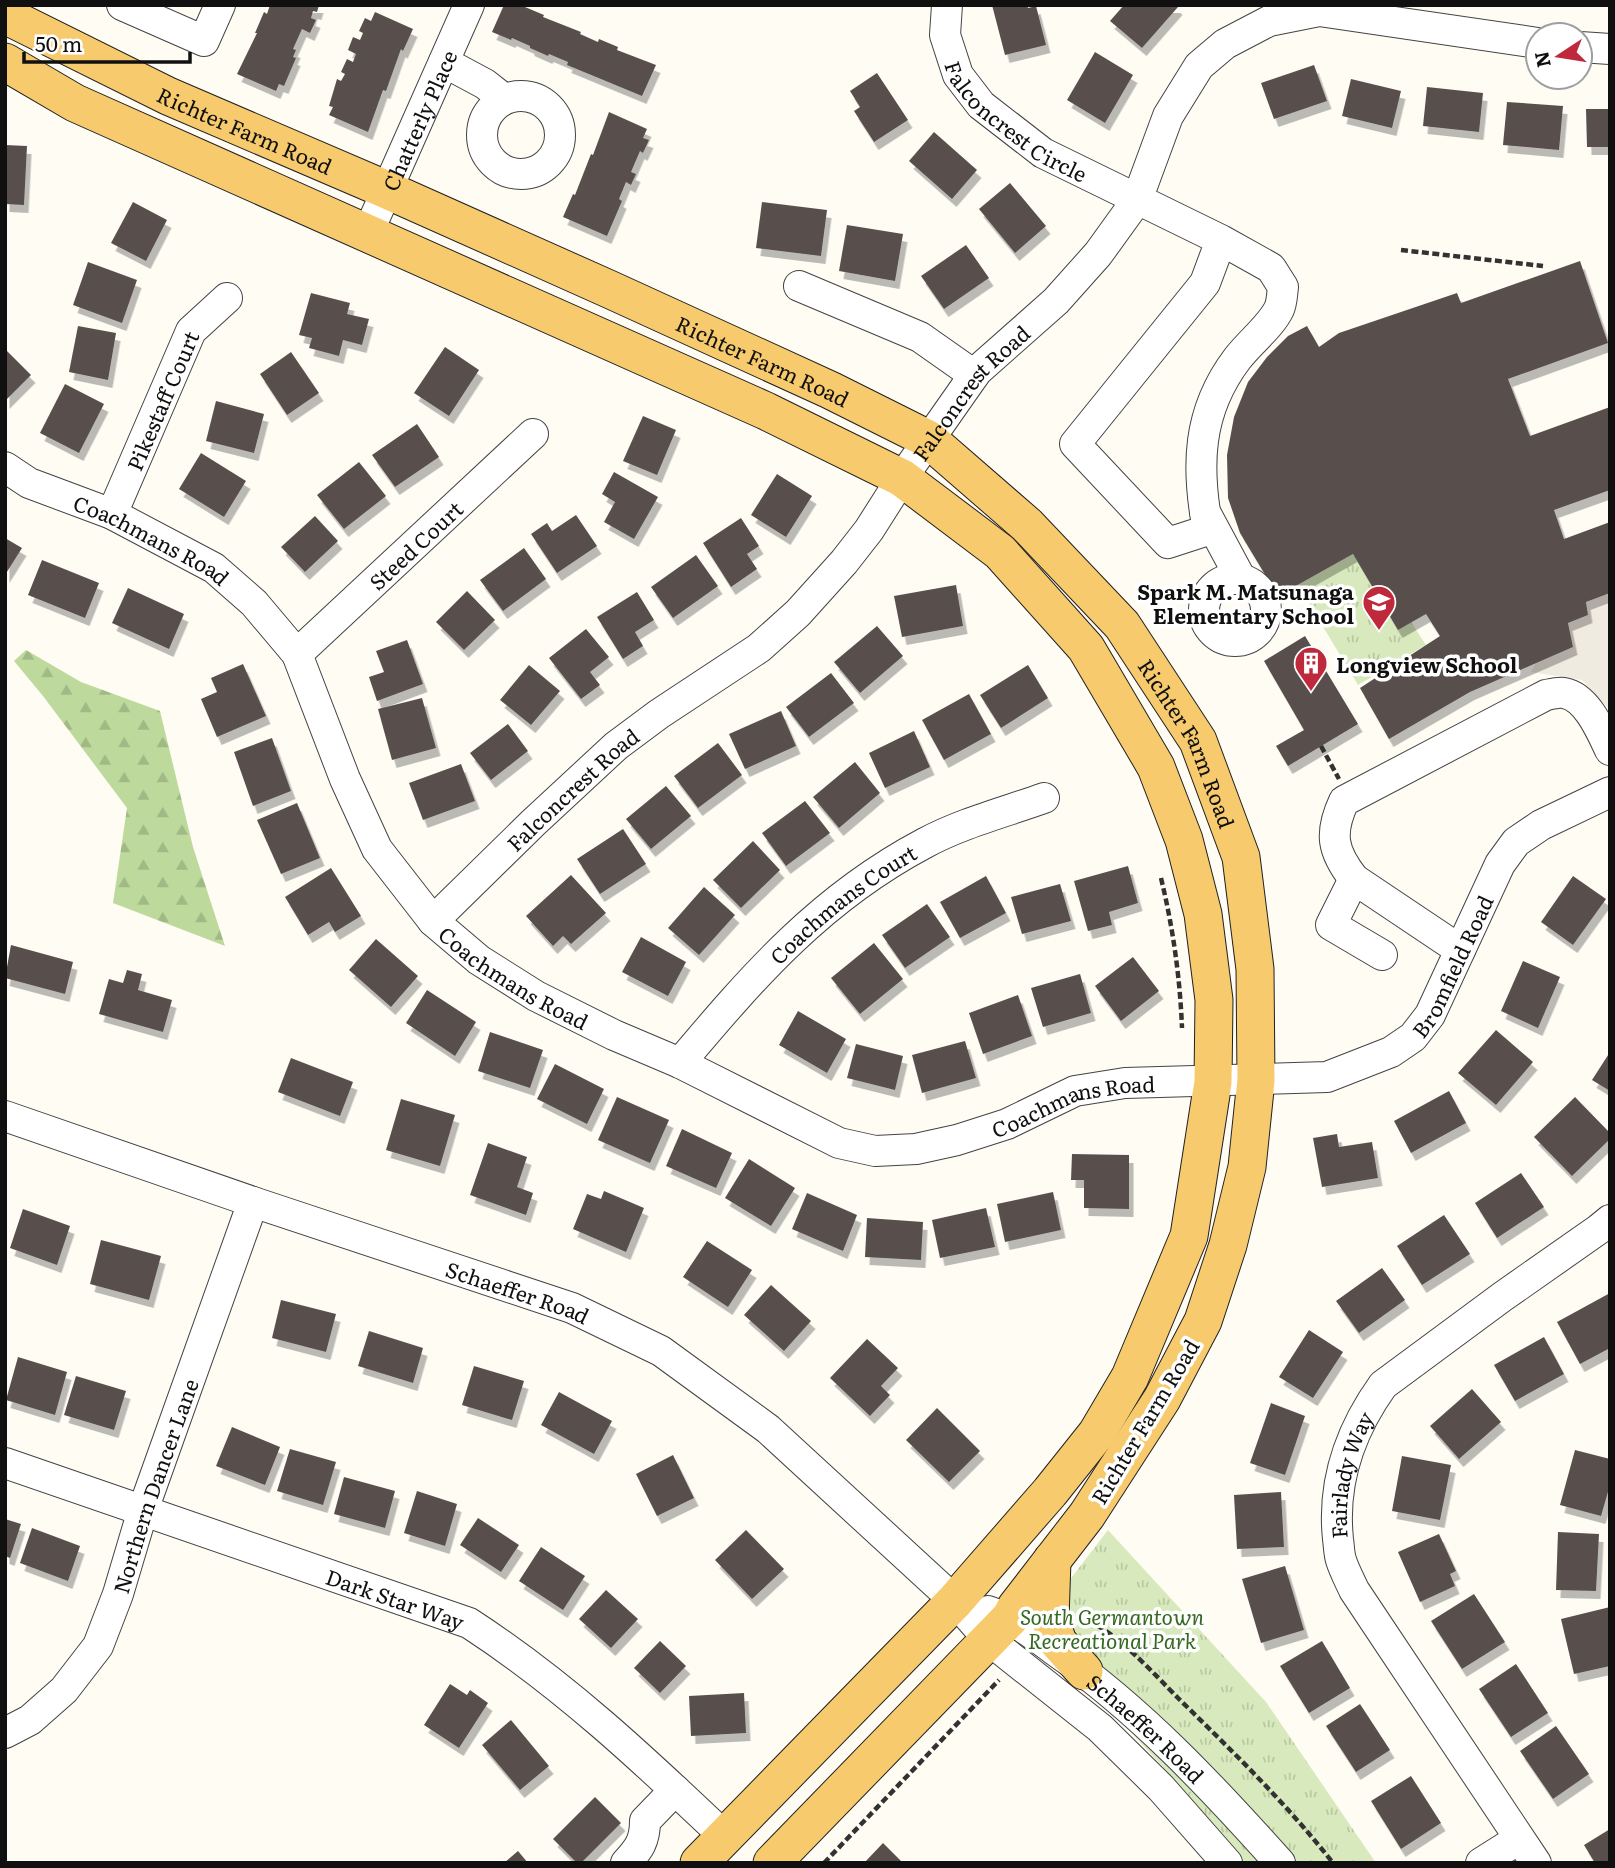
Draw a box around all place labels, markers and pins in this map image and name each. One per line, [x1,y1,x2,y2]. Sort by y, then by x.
place label: Spark M. Matsunaga Elementary School [1137,575,1355,630]
school or university icon: Spark M. Matsunaga Elementary School [1360,583,1398,632]
building icon: Longview School [1292,644,1330,693]
place label: Longview School [1336,648,1518,679]

